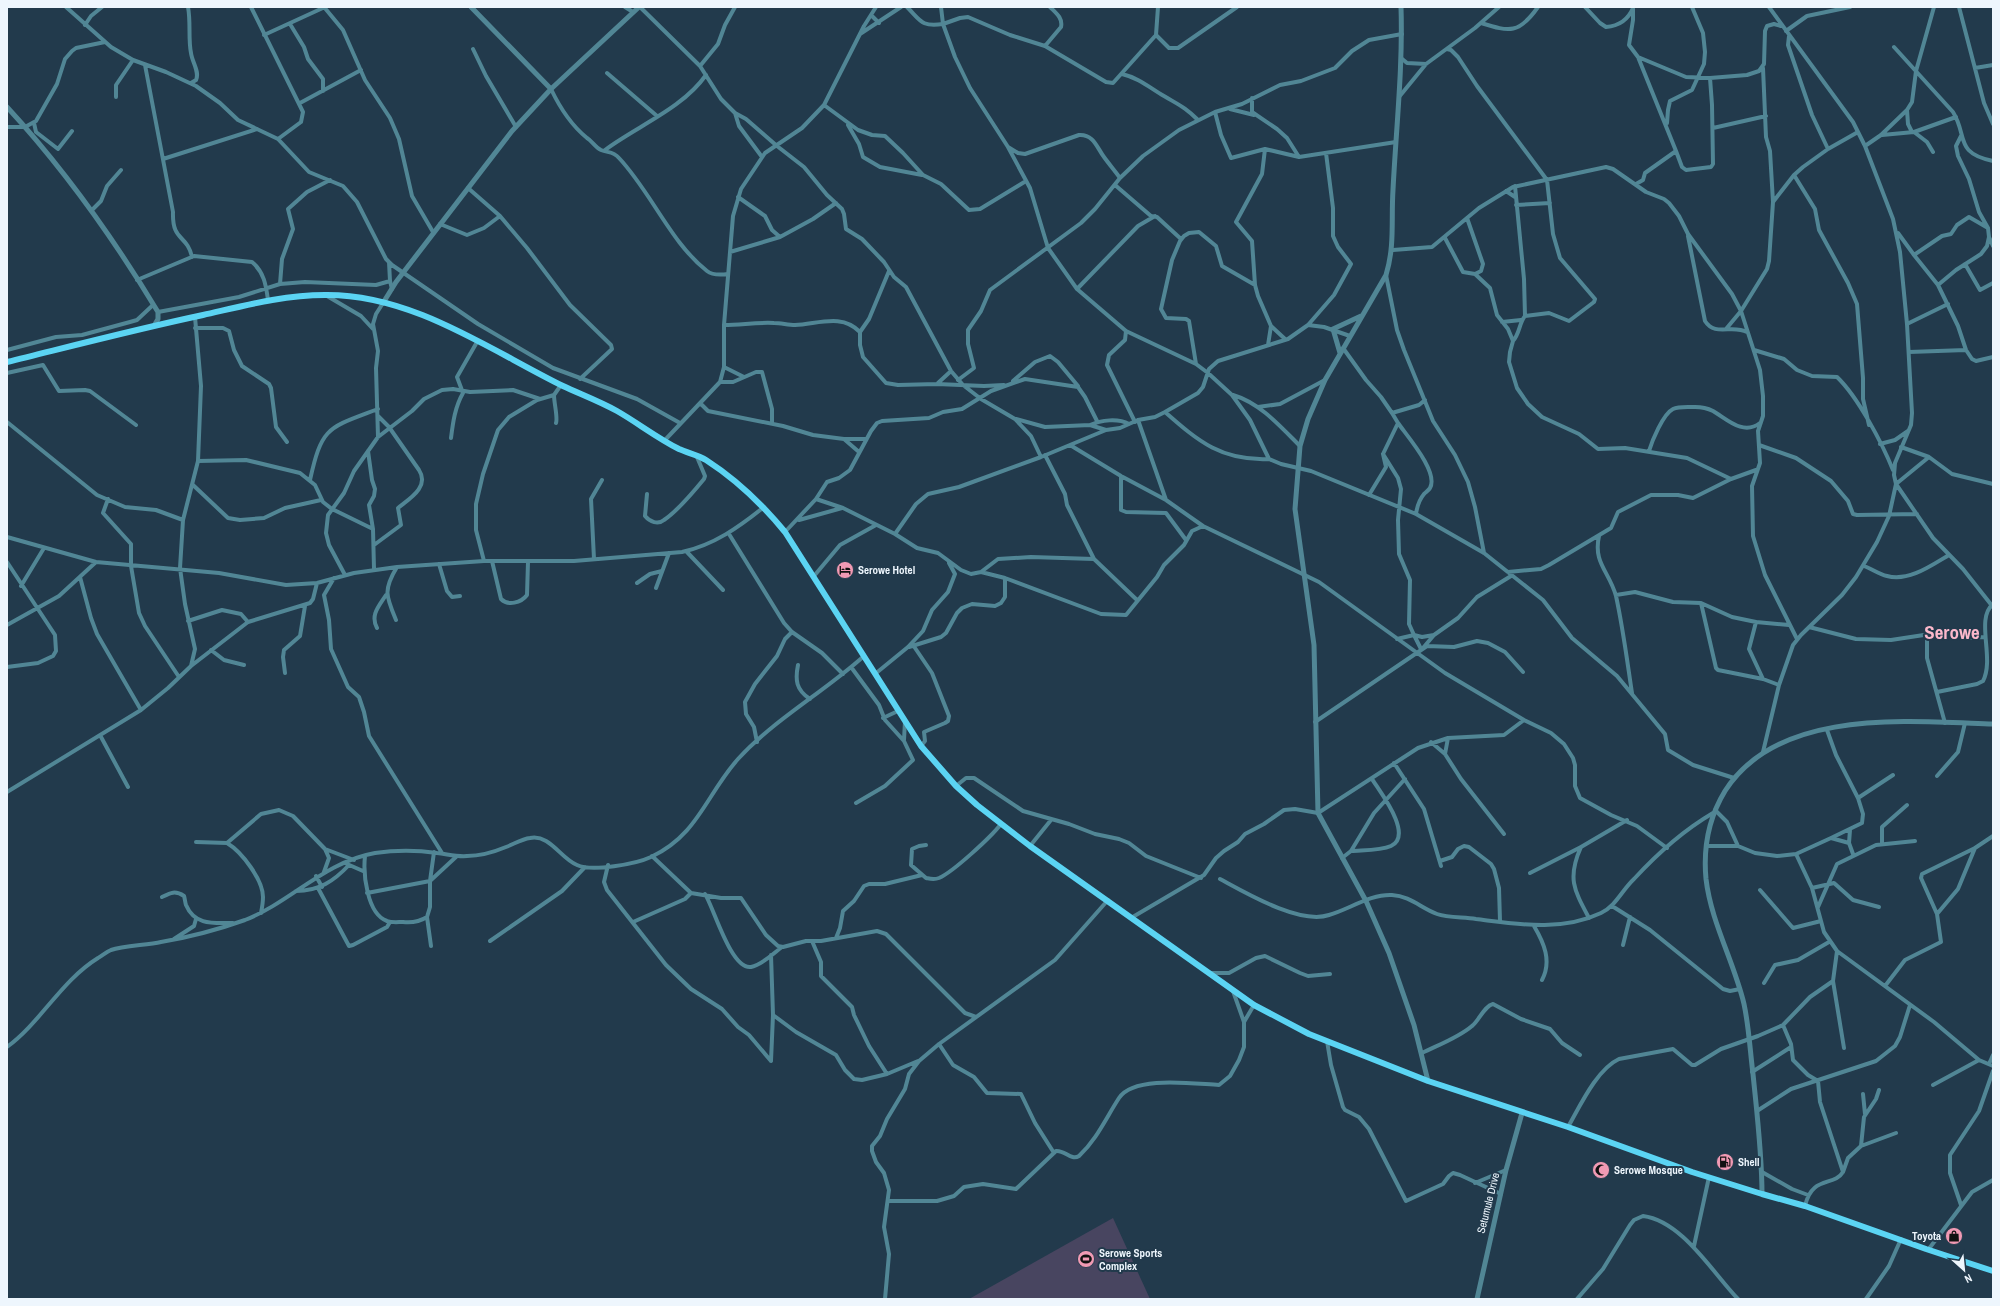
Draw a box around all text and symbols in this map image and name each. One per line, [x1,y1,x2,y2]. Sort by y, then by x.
hotel icon: Serowe Hotel [835,560,855,580]
place label: Serowe Hotel [858,563,915,577]
district label: Serowe [1924,619,1980,645]
fuel station icon: Shell [1715,1152,1735,1172]
place label: Shell [1738,1155,1760,1169]
mosque icon: Serowe Mosque [1591,1160,1611,1180]
place label: Serowe Mosque [1614,1163,1683,1177]
street label: Setumule Drive [1474,1171,1502,1235]
shop icon: Toyota [1944,1226,1964,1246]
place label: Toyota [1912,1229,1941,1243]
place label: Serowe Sports Complex [1099,1246,1162,1273]
sports icon: Serowe Sports Complex [1076,1249,1096,1269]
north arrow [1944,1250,1984,1290]
text: N [1962,1271,1975,1287]

